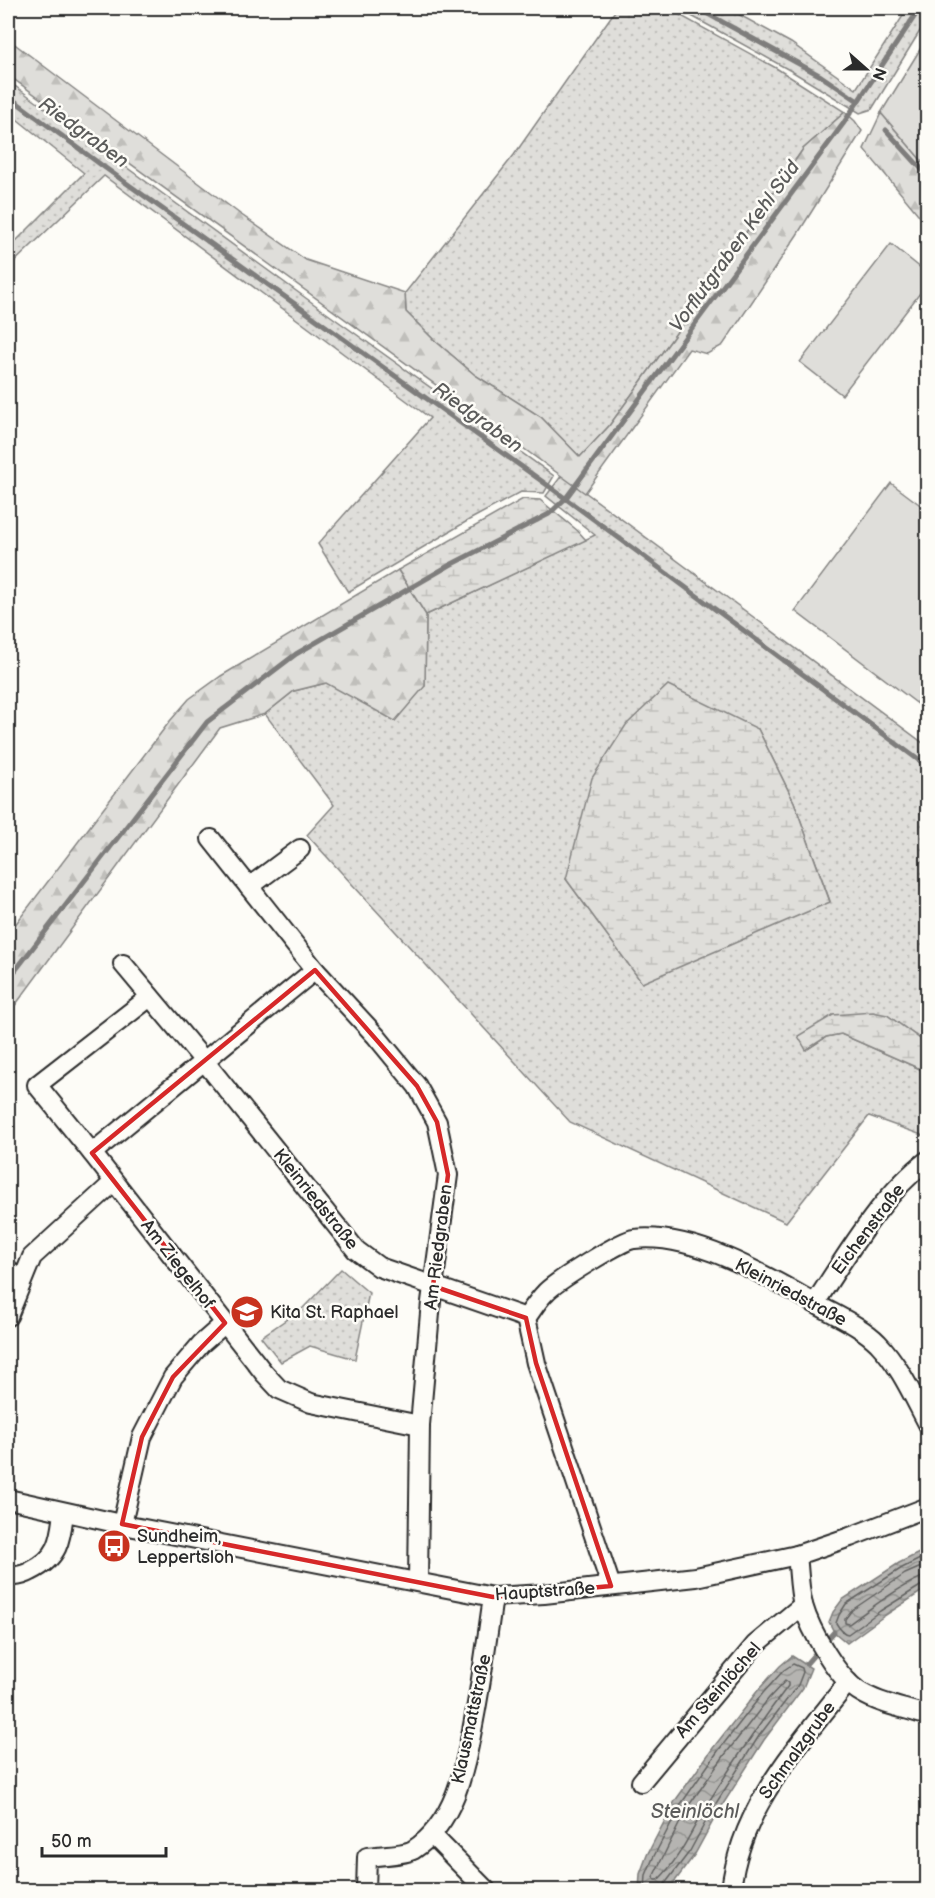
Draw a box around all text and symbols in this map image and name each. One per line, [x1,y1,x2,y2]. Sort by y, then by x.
north arrow [836,39,896,99]
text: N [868,65,890,83]
water label: Riedgraben [34,92,133,174]
water label: Vorflutgraben Kehl Süd [664,156,805,337]
water label: Riedgraben [428,377,527,459]
street label: Kleinriedstraße [269,1145,363,1254]
street label: Eichenstraße [828,1180,909,1279]
street label: Am Riedgraben [420,1183,457,1311]
street label: Am Ziegelhof [136,1216,219,1313]
street label: Kleinriedstraße [731,1254,851,1331]
school or university icon: Kita St. Raphael [229,1294,265,1330]
place label: Kita St. Raphael [270,1302,399,1323]
place label: Sundheim, Leppertsloh [137,1526,234,1568]
bus stop icon: Sundheim, Leppertsloh [96,1528,132,1564]
street label: Hauptstraße [494,1577,596,1605]
street label: Am Steinlöchel [671,1638,766,1742]
street label: Klausmattstraße [447,1652,496,1786]
street label: Schmalzgrube [755,1697,840,1803]
water label: Steinlöchl [651,1800,741,1824]
scale bar [42,1820,166,1858]
text: 50 m [51,1831,92,1852]

